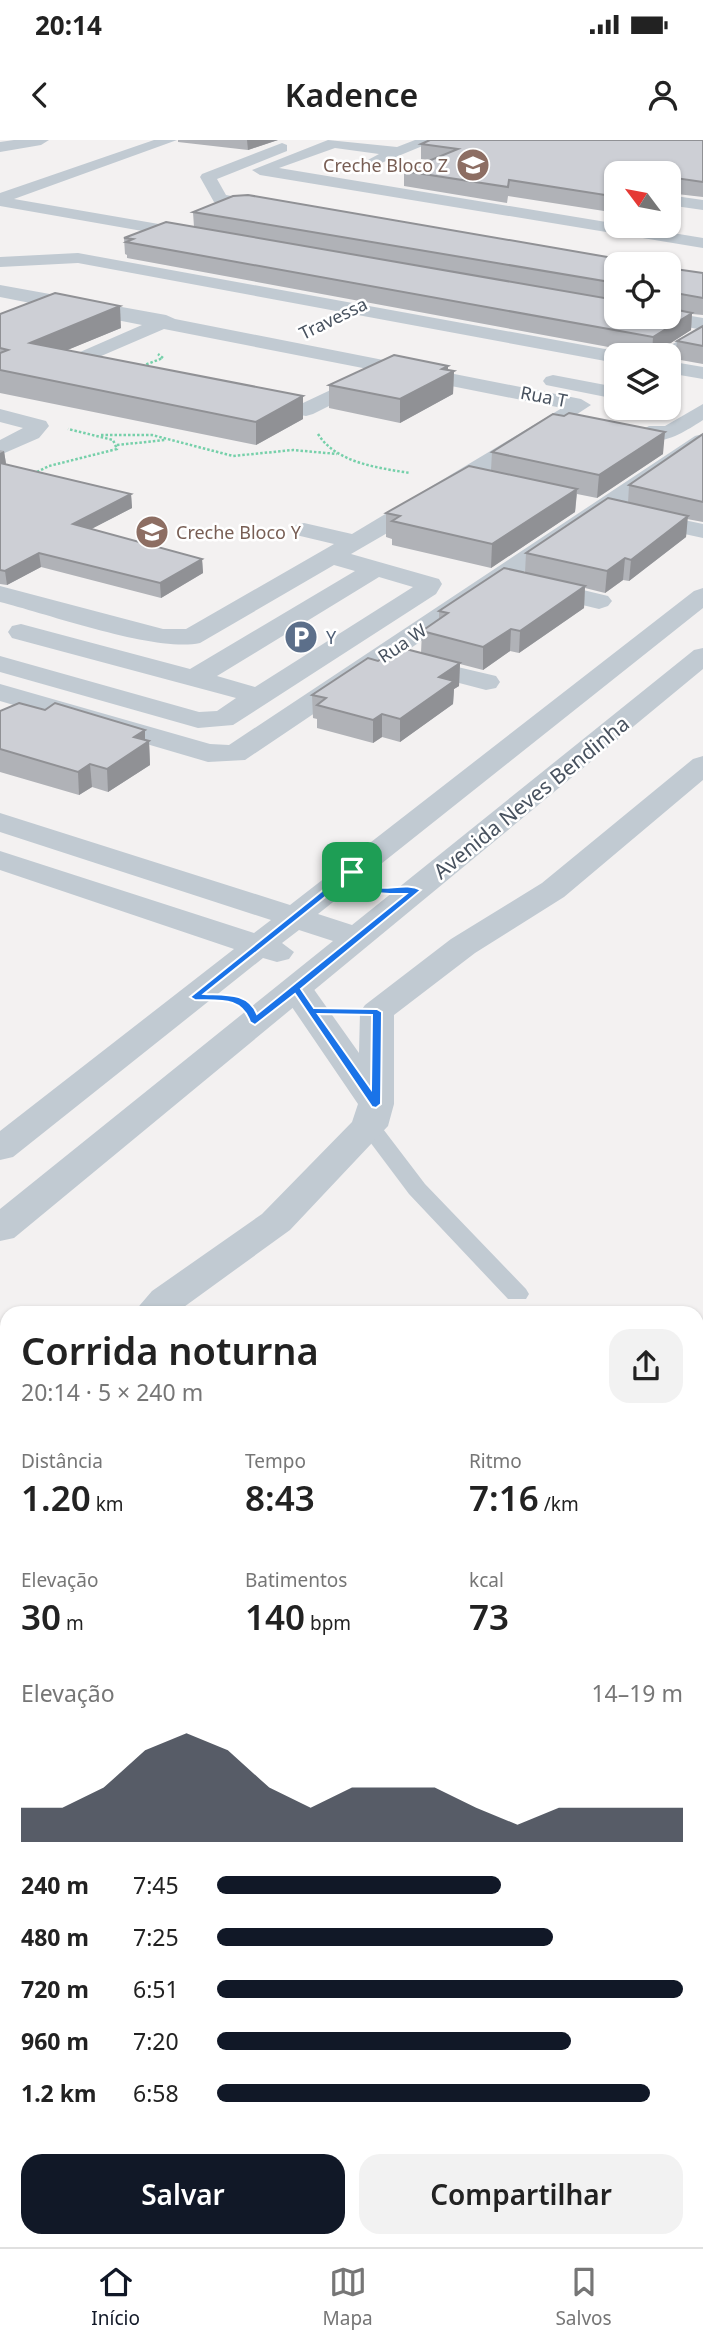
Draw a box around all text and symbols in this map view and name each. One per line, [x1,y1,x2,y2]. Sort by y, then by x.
text: 20:14 [35,7,102,43]
text: Kadence [285,73,418,116]
icon: back [21,76,59,114]
icon: person [644,76,682,114]
school or university icon: Creche Bloco Z [454,146,492,184]
place label: Creche Bloco Z [323,153,448,177]
north arrow [604,161,681,238]
map controls [604,161,681,420]
button: locate [604,252,681,329]
street label: Travessa [295,291,371,345]
button: layers [604,343,681,420]
street label: Rua T [519,380,569,412]
school or university icon: Creche Bloco Y [133,513,171,551]
place label: Creche Bloco Y [176,520,302,544]
parking icon: Y [282,618,320,656]
street label: Rua W [373,618,431,668]
place label: Y [326,625,337,649]
street label: Avenida Neves Bendinha [427,709,635,885]
pin [322,842,382,902]
icon: arrive [333,853,371,891]
text: Corrida noturna [21,1324,319,1376]
button: share [609,1329,683,1403]
text: 20:14 · 5 × 240 m [21,1376,203,1408]
text: Distância [21,1448,103,1474]
text: Tempo [245,1448,306,1474]
text: Ritmo [469,1448,522,1474]
text: 1.20 [21,1474,91,1521]
text: 8:43 [245,1474,315,1521]
text: 7:16 [469,1474,539,1521]
text: km [91,1491,124,1517]
text: /km [539,1491,579,1517]
text: Elevação [21,1567,98,1593]
text: Batimentos [245,1567,347,1593]
text: kcal [469,1567,504,1593]
text: 30 [21,1593,61,1640]
text: 140 [245,1593,305,1640]
text: 73 [469,1593,509,1640]
text: m [61,1610,84,1636]
text: bpm [305,1610,351,1636]
text: Elevação [21,1677,115,1709]
text: 14–19 m [591,1677,683,1709]
text: 240 m [21,1869,89,1901]
text: 7:45 [133,1869,179,1901]
text: 480 m [21,1921,89,1953]
text: 7:25 [133,1921,179,1953]
text: 720 m [21,1973,89,2005]
text: 6:51 [133,1973,179,2005]
text: 960 m [21,2025,89,2057]
text: 7:20 [133,2025,179,2057]
text: 1.2 km [21,2077,96,2109]
text: 6:58 [133,2077,179,2109]
button: Salvar [21,2154,345,2234]
button: Compartilhar [359,2154,683,2234]
tab: Início [91,2263,140,2331]
tab: Mapa [323,2263,373,2331]
tab: Salvos [555,2263,612,2331]

